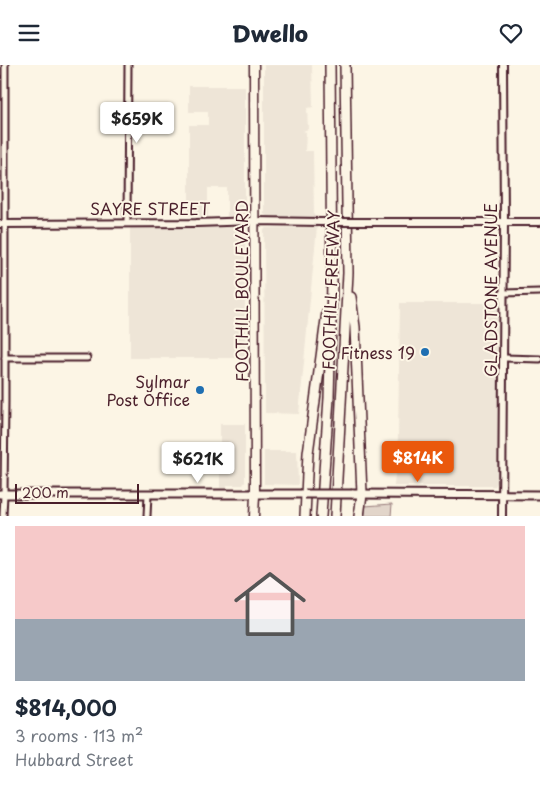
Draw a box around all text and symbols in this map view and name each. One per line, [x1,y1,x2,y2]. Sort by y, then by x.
text: Dwello [232,16,308,49]
icon: menu [15,19,43,47]
icon: heart [497,19,525,47]
pin: $659K [102,101,172,144]
text: $659K [111,106,163,130]
street label: SAYRE STREET [90,196,210,220]
street label: FOOTHILL BOULEVARD [229,200,253,382]
street label: GLADSTONE AVENUE [478,203,502,377]
street label: FOOTHILL FREEWAY [315,210,345,370]
place label: Fitness 19 [340,340,415,364]
marker: Fitness 19 [419,346,431,358]
place label: Sylmar Post Office [107,369,191,411]
marker: Sylmar Post Office [194,384,206,396]
pin: $621K [163,441,233,484]
pin: $814K [383,441,453,483]
text: $814K [393,445,443,469]
text: $621K [173,446,223,470]
scale bar [15,481,139,504]
text: 200 m [22,482,69,503]
icon: home [225,559,315,649]
text: $814,000 [15,691,117,723]
text: 3 rooms · 113 m² [15,723,143,747]
text: Hubbard Street [15,747,133,771]

